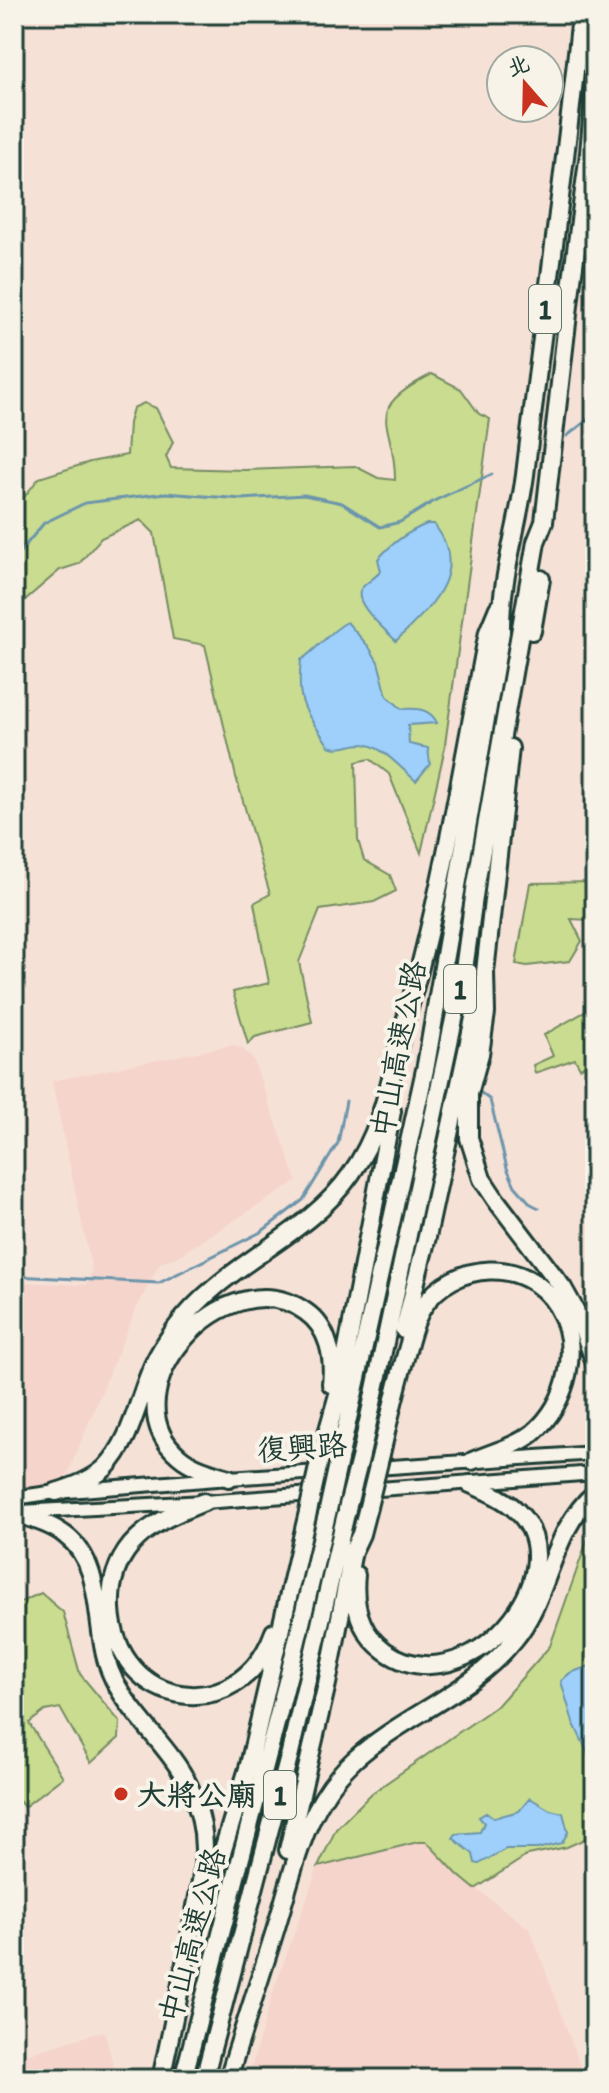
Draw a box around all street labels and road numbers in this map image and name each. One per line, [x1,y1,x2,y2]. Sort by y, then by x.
road number: 1 [529,285,561,333]
street label: 中山高速公路 [363,957,433,1141]
road number: 1 [444,965,476,1013]
street label: 復興路 [256,1425,348,1469]
road number: 1 [264,1771,296,1819]
street label: 中山高速公路 [151,1843,233,2027]

